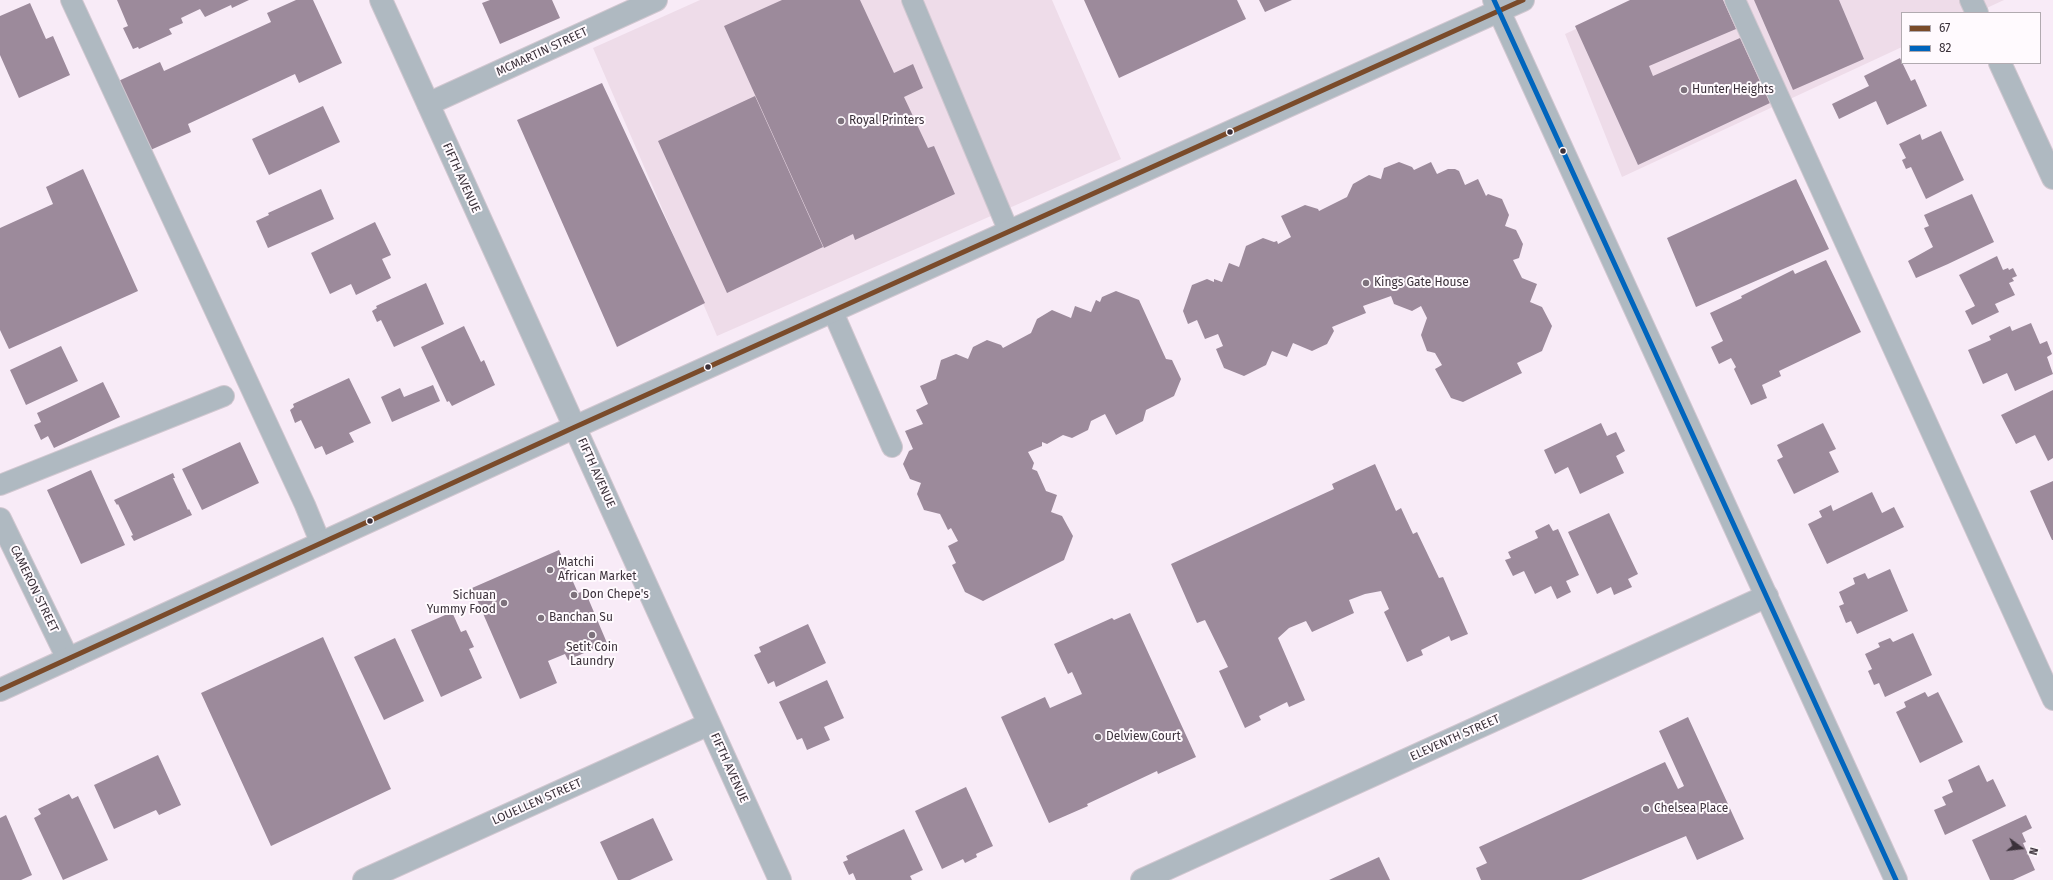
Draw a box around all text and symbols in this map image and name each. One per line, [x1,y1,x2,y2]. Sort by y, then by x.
legend [1901,12,2041,64]
text: 67 [1939,21,1950,35]
street label: MCMARTIN STREET [494,25,590,79]
text: 82 [1939,41,1951,55]
place label: Hunter Heights [1692,83,1774,97]
marker: Hunter Heights [1679,85,1689,95]
place label: Royal Printers [849,114,924,128]
marker: Royal Printers [836,116,846,126]
unlabelled marker [1225,127,1235,137]
street label: FIFTH AVENUE [439,141,483,215]
unlabelled marker [1558,146,1568,156]
place label: Kings Gate House [1374,276,1469,290]
marker: Kings Gate House [1361,278,1371,288]
unlabelled marker [703,362,713,372]
street label: FIFTH AVENUE [574,436,618,510]
unlabelled marker [365,516,375,526]
street label: CAMERON STREET [7,543,61,635]
place label: Matchi African Market [558,556,637,584]
marker: Matchi African Market [545,565,555,575]
place label: Don Chepe's [582,588,649,602]
place label: Sichuan Yummy Food [427,589,496,617]
marker: Don Chepe's [569,590,579,600]
marker: Sichuan Yummy Food [499,598,509,608]
place label: Banchan Su [549,611,613,625]
marker: Banchan Su [536,613,546,623]
marker: Setit Coin Laundry [587,630,597,640]
place label: Setit Coin Laundry [566,641,618,669]
street label: ELEVENTH STREET [1408,712,1502,764]
place label: Delview Court [1106,730,1181,744]
street label: FIFTH AVENUE [707,731,751,805]
marker: Delview Court [1093,732,1103,742]
street label: LOUELLEN STREET [490,776,584,828]
place label: Chelsea Place [1654,802,1728,816]
marker: Chelsea Place [1641,804,1651,814]
north arrow [2001,828,2041,868]
text: N [2026,846,2040,856]

